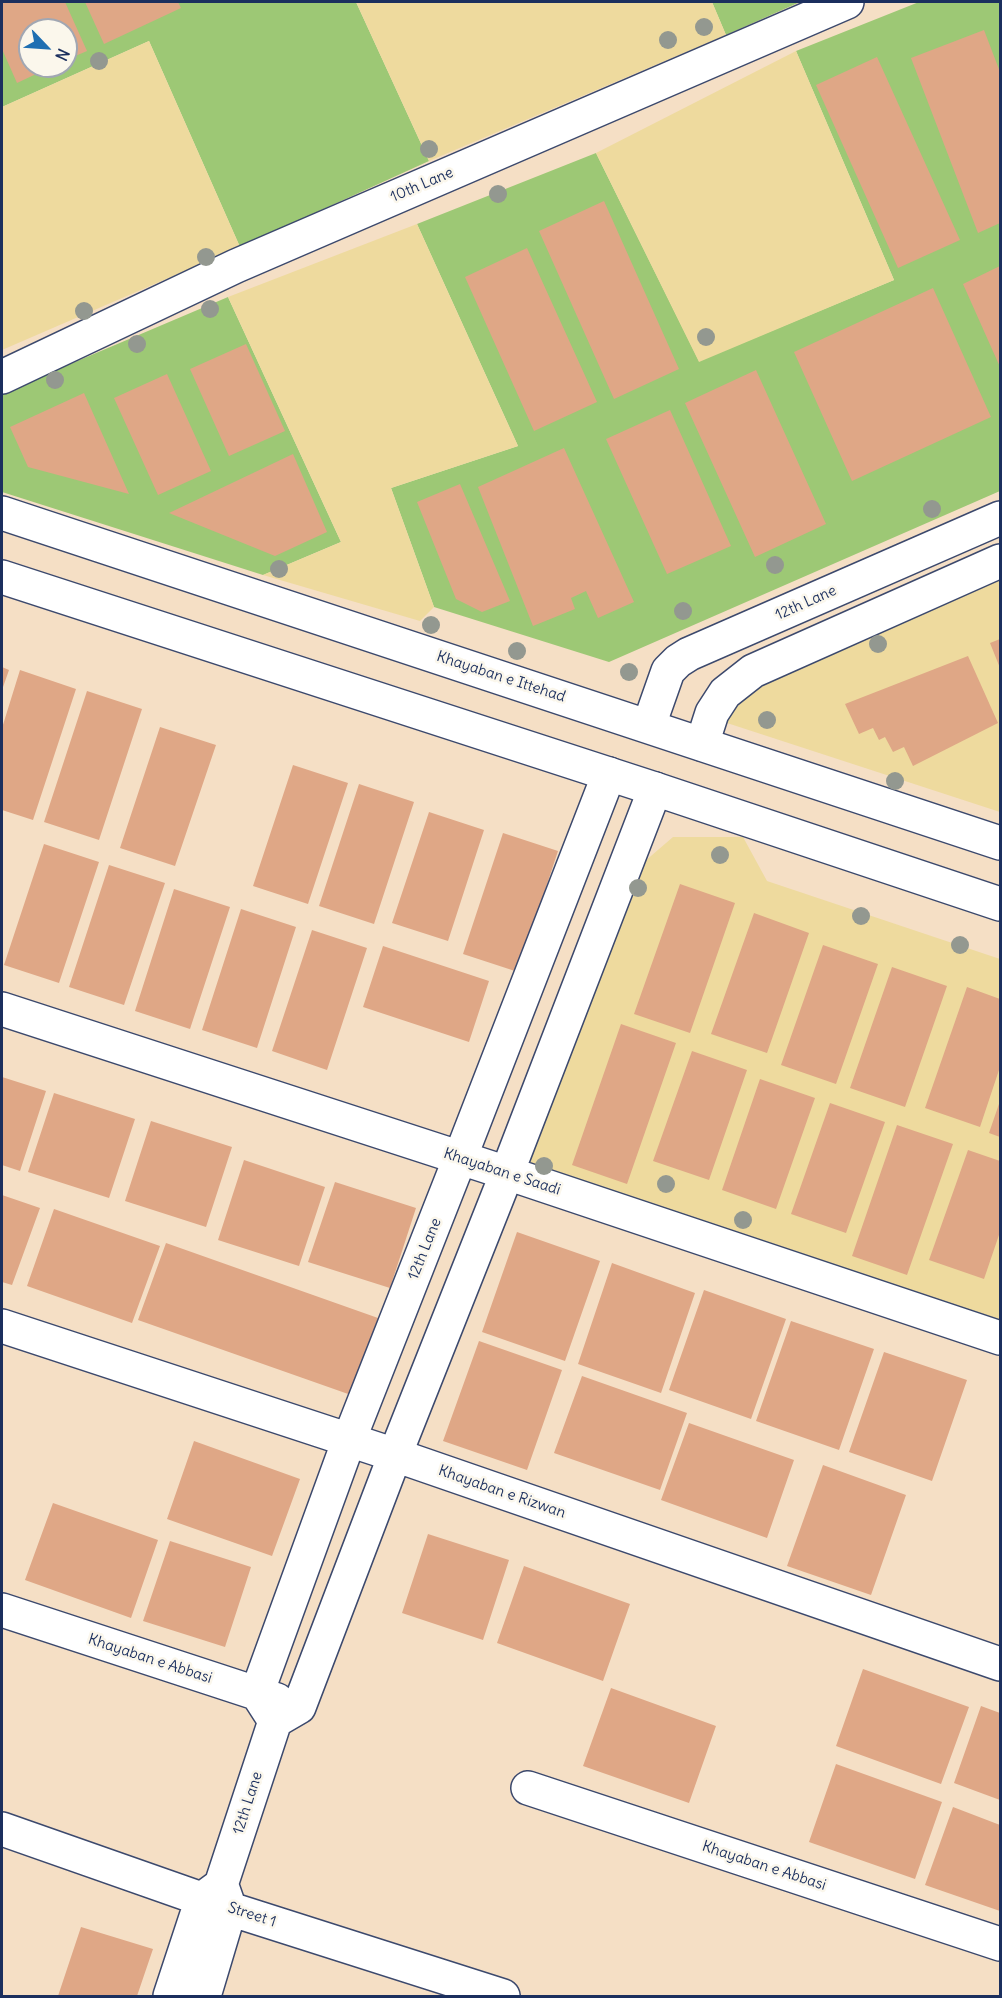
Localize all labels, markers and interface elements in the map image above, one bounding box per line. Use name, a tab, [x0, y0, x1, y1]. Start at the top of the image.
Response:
north arrow	[18, 18, 78, 78]
text: N	[51, 46, 74, 64]
street label: 10th Lane	[388, 164, 456, 206]
street label: 12th Lane	[773, 582, 839, 624]
street label: Khayaban e Ittehad	[434, 648, 568, 706]
street label: Khayaban e Saadi	[441, 1145, 563, 1199]
street label: 12th Lane	[405, 1216, 445, 1282]
street label: Khayaban e Rizwan	[436, 1462, 568, 1522]
street label: Khayaban e Abbasi	[86, 1630, 214, 1688]
street label: 12th Lane	[229, 1769, 267, 1837]
street label: Khayaban e Abbasi	[700, 1837, 828, 1895]
street label: Street 1	[226, 1899, 278, 1931]

